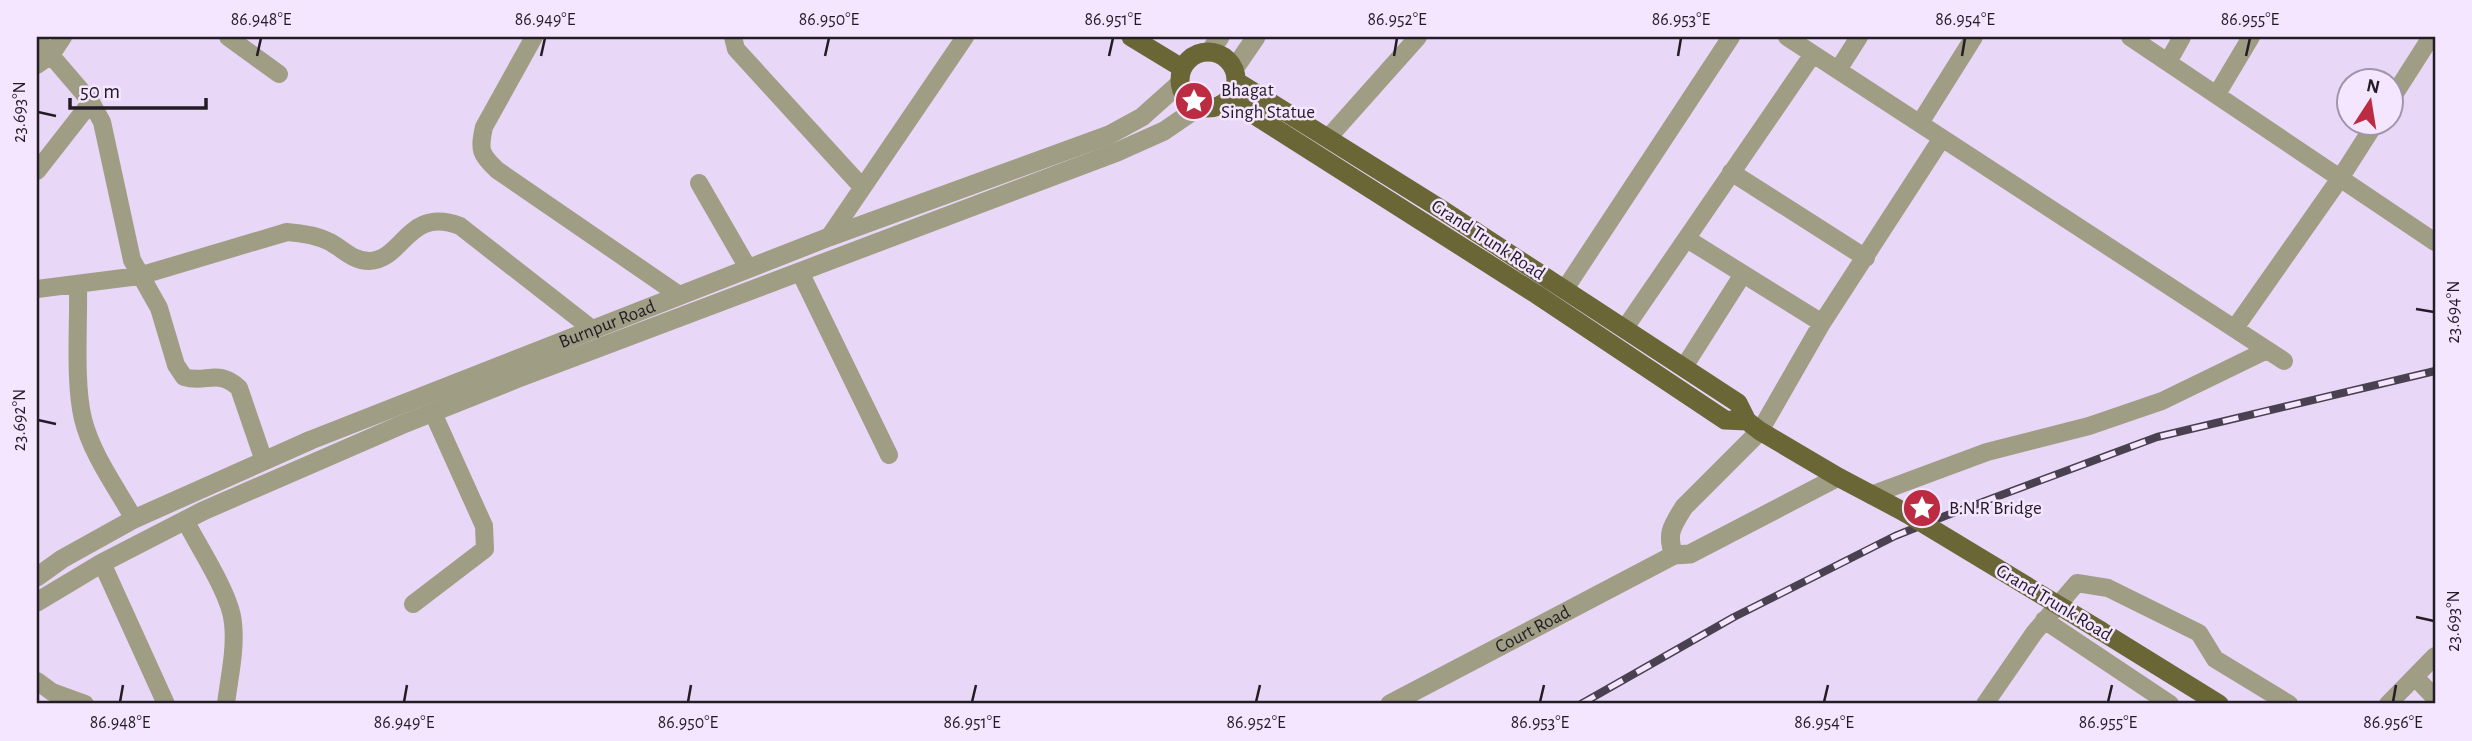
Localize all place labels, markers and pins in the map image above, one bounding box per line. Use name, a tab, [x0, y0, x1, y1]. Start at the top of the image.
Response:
place icon: Bhagat Singh Statue	[1173, 80, 1215, 122]
place label: Bhagat Singh Statue	[1221, 81, 1315, 122]
place icon: B.N.R Bridge	[1901, 487, 1943, 529]
place label: B.N.R Bridge	[1949, 499, 2042, 518]

